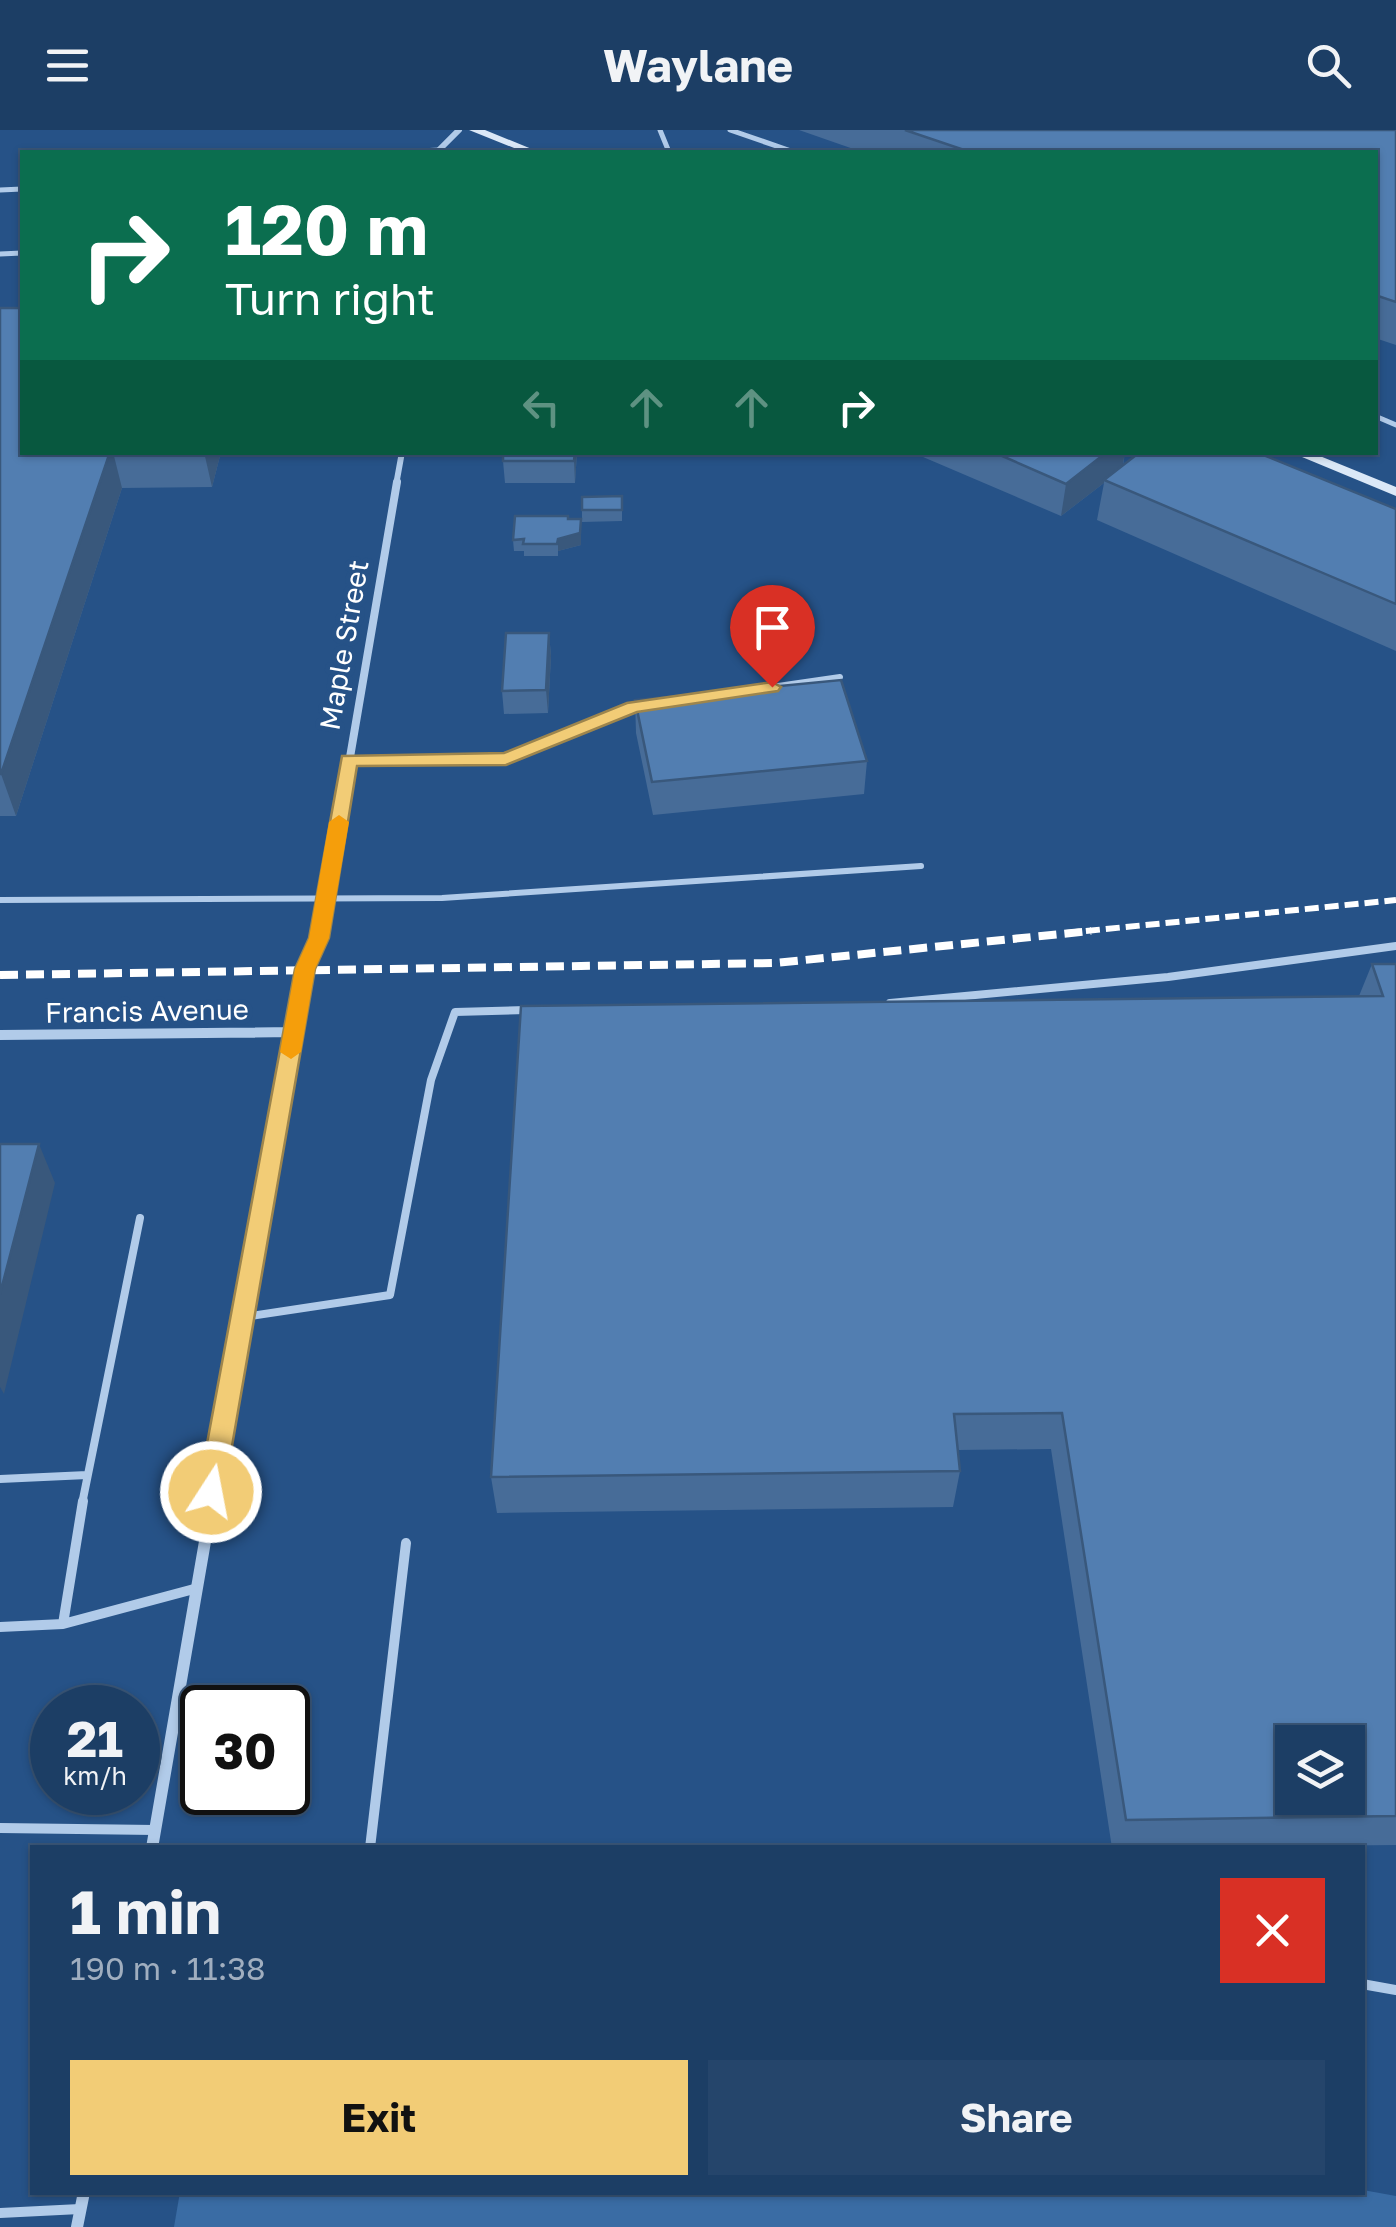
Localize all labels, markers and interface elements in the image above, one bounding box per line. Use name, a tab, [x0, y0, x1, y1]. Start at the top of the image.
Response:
icon: menu	[40, 38, 95, 93]
text: Waylane	[603, 38, 793, 92]
icon: search	[1301, 38, 1356, 93]
text: 120 m	[225, 186, 428, 270]
icon: right	[60, 190, 190, 320]
text: Turn right	[225, 271, 435, 325]
icon: left	[514, 380, 569, 435]
icon: ahead	[619, 380, 674, 435]
icon: ahead	[724, 380, 779, 435]
icon: right	[829, 380, 884, 435]
street label: Maple Street	[312, 557, 375, 732]
pin	[730, 585, 815, 688]
icon: arrive	[745, 600, 800, 655]
street label: Francis Avenue	[45, 992, 249, 1029]
position arrow	[159, 1440, 263, 1544]
speed limit sign: 30	[180, 1685, 310, 1815]
text: 21	[67, 1708, 123, 1768]
map controls	[1275, 1725, 1365, 1815]
button: layers	[1275, 1725, 1365, 1815]
text: km/h	[63, 1760, 127, 1791]
text: 1 min	[70, 1875, 221, 1947]
button: close	[1220, 1878, 1325, 1983]
text: 190 m · 11:38	[70, 1949, 266, 1987]
button: Exit	[70, 2060, 688, 2175]
button: Share	[708, 2060, 1325, 2175]

